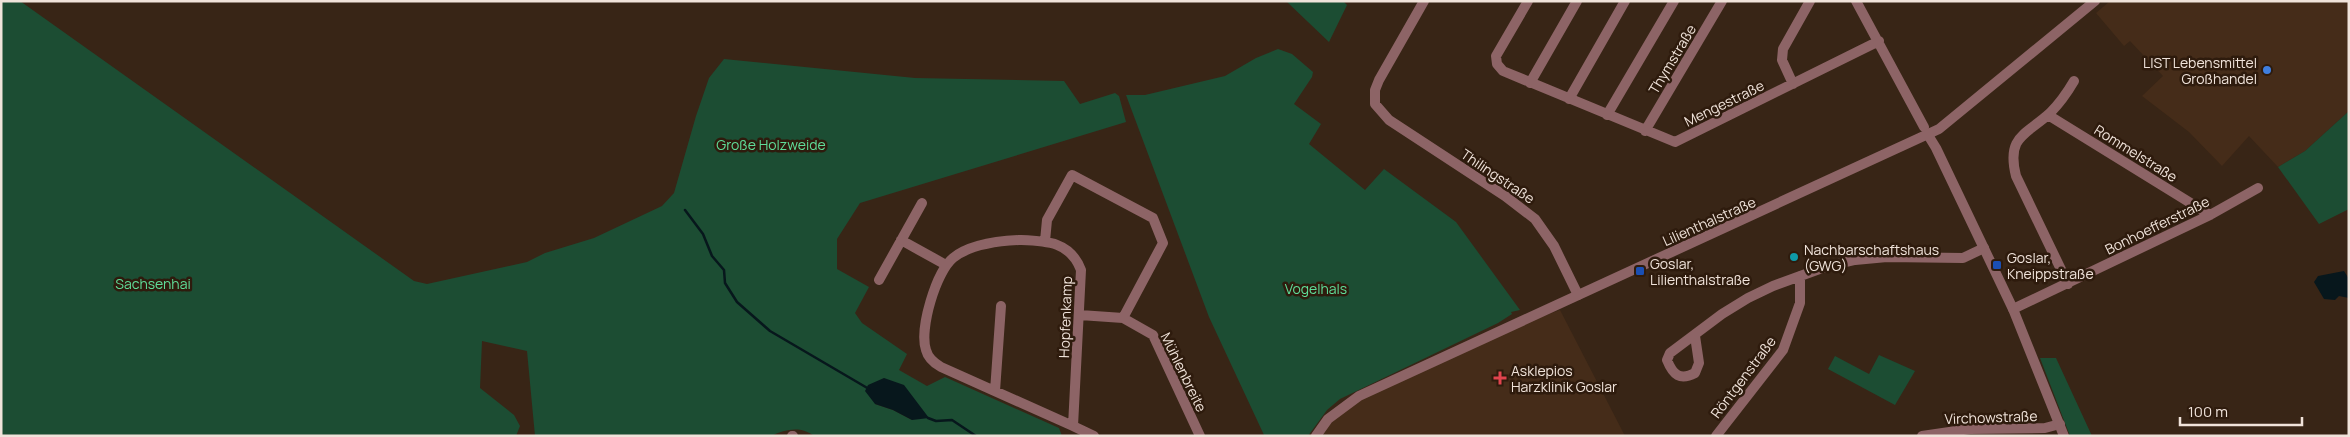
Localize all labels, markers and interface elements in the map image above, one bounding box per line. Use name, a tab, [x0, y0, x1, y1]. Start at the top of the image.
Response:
street label: Thymstraße	[1644, 21, 1700, 97]
place label: LIST Lebensmittel Großhandel	[2143, 53, 2257, 88]
marker: LIST Lebensmittel Großhandel	[2261, 64, 2273, 76]
street label: Mengestraße	[1681, 75, 1767, 131]
street label: Rommelstraße	[2091, 120, 2181, 186]
park label: Große Holzweide	[716, 135, 826, 154]
street label: Thilingstraße	[1457, 144, 1539, 208]
street label: Bonhoefferstraße	[2102, 191, 2212, 259]
street label: Lilienthalstraße	[1659, 192, 1759, 250]
place label: Nachbarschaftshaus (GWG)	[1804, 240, 1939, 275]
place label: Goslar, Kneippstraße	[2007, 248, 2094, 283]
marker: Nachbarschaftshaus (GWG)	[1788, 251, 1800, 263]
place label: Goslar, Lilienthalstraße	[1650, 254, 1750, 289]
marker: Goslar, Kneippstraße	[1991, 259, 2003, 271]
marker: Goslar, Lilienthalstraße	[1634, 265, 1646, 277]
park label: Sachsenhai	[115, 274, 191, 293]
street label: Hopfenkamp	[1054, 276, 1076, 358]
park label: Vogelhals	[1285, 279, 1347, 298]
street label: Mühlenbreite	[1157, 329, 1211, 415]
street label: Röntgenstraße	[1706, 332, 1780, 422]
place label: Asklepios Harzklinik Goslar	[1511, 361, 1617, 396]
marker: Asklepios Harzklinik Goslar	[1493, 371, 1507, 385]
scale bar	[2180, 394, 2302, 426]
text: 100 m	[2188, 401, 2228, 422]
street label: Virchowstraße	[1944, 406, 2038, 428]

